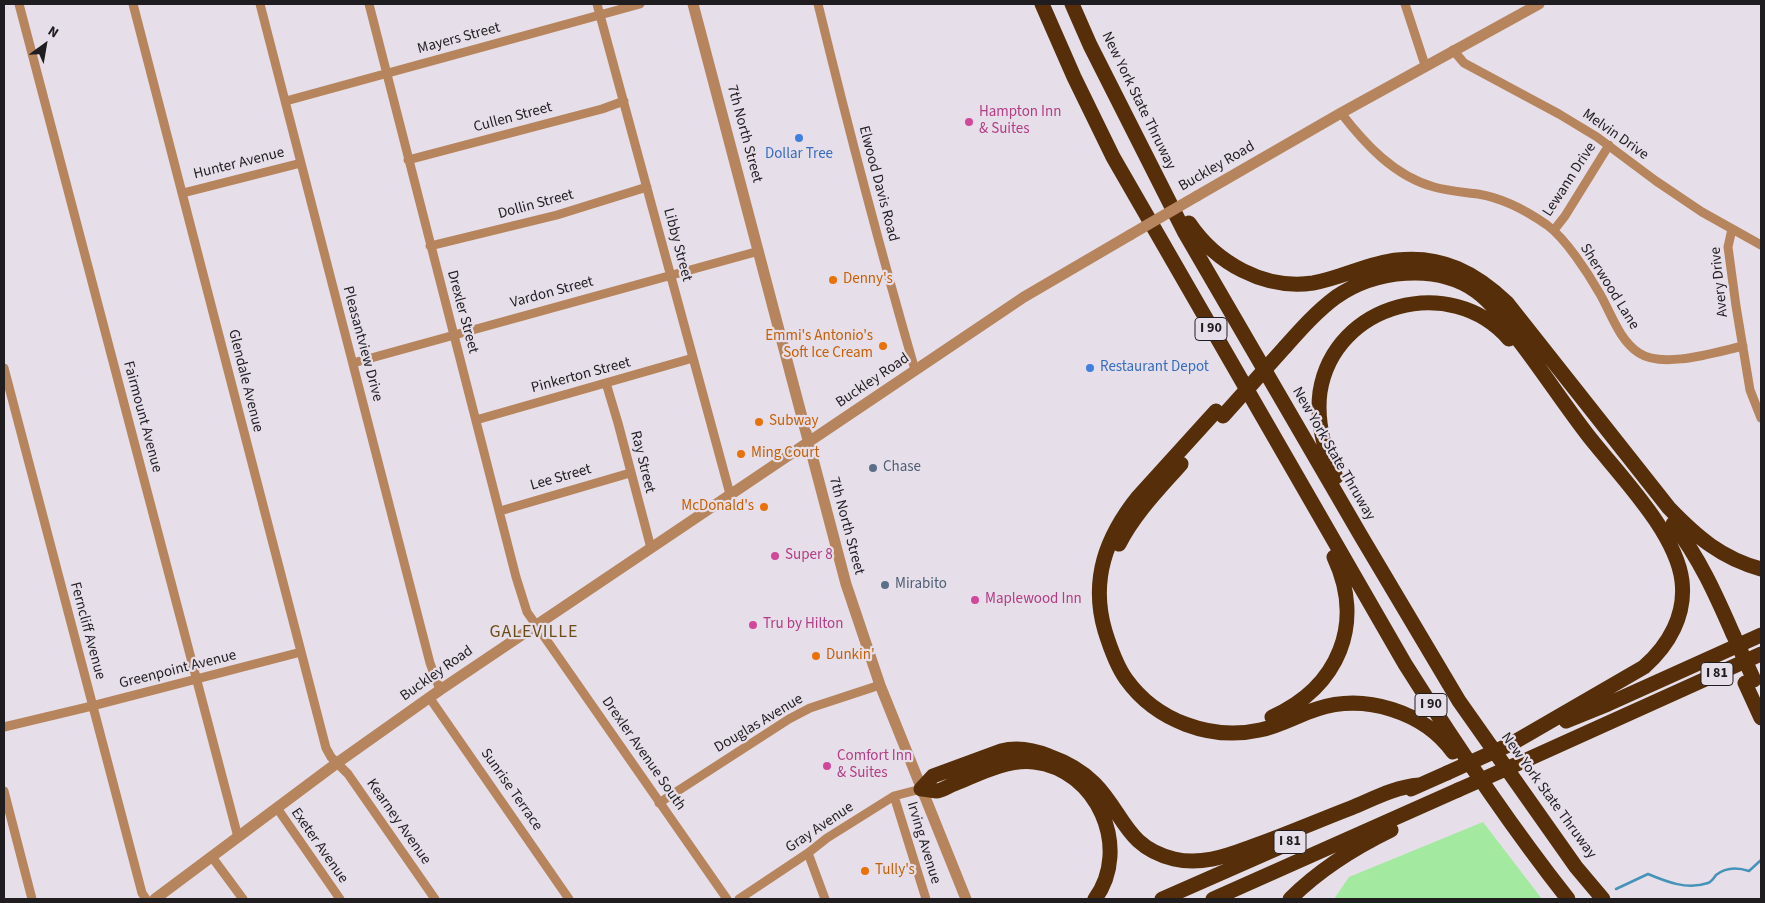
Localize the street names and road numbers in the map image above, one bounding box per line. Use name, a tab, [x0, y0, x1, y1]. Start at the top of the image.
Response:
street label: Mayers Street	[416, 19, 502, 59]
street label: New York State Thruway	[1097, 29, 1179, 173]
street label: 7th North Street	[722, 83, 766, 185]
street label: Cullen Street	[472, 99, 554, 137]
street label: Melvin Drive	[1578, 106, 1652, 164]
street label: Elwood Davis Road	[854, 124, 902, 244]
street label: Buckley Road	[1176, 138, 1258, 196]
street label: Lewann Drive	[1539, 140, 1601, 220]
street label: Hunter Avenue	[192, 144, 286, 184]
street label: Dollin Street	[496, 186, 576, 224]
street label: Libby Street	[659, 206, 695, 284]
street label: Sherwood Lane	[1575, 241, 1643, 333]
street label: Avery Drive	[1707, 246, 1733, 318]
street label: Drexler Street	[442, 268, 482, 356]
street label: Vardon Street	[509, 273, 595, 313]
street label: Pleasantview Drive	[338, 284, 386, 404]
road number: I 90	[1195, 318, 1227, 340]
street label: Glendale Avenue	[224, 328, 266, 434]
street label: Buckley Road	[833, 350, 913, 412]
street label: Pinkerton Street	[529, 354, 633, 398]
street label: Fairmount Avenue	[118, 359, 166, 475]
street label: New York State Thruway	[1287, 384, 1379, 524]
street label: Ray Street	[626, 429, 658, 495]
street label: Lee Street	[528, 461, 594, 495]
street label: 7th North Street	[824, 475, 868, 577]
street label: Ferncliff Avenue	[65, 580, 109, 682]
street label: Buckley Road	[397, 642, 477, 706]
street label: Greenpoint Avenue	[118, 647, 238, 693]
road number: I 81	[1701, 662, 1733, 686]
street label: Douglas Avenue	[712, 691, 806, 757]
street label: Drexler Avenue South	[597, 694, 689, 814]
road number: I 90	[1415, 694, 1447, 716]
street label: New York State Thruway	[1496, 730, 1600, 862]
street label: Sunrise Terrace	[476, 745, 546, 835]
street label: Kearney Avenue	[362, 776, 434, 868]
street label: Gray Avenue	[783, 799, 857, 857]
street label: Irving Avenue	[902, 800, 944, 886]
street label: Exeter Avenue	[286, 805, 352, 887]
road number: I 81	[1274, 830, 1306, 854]

